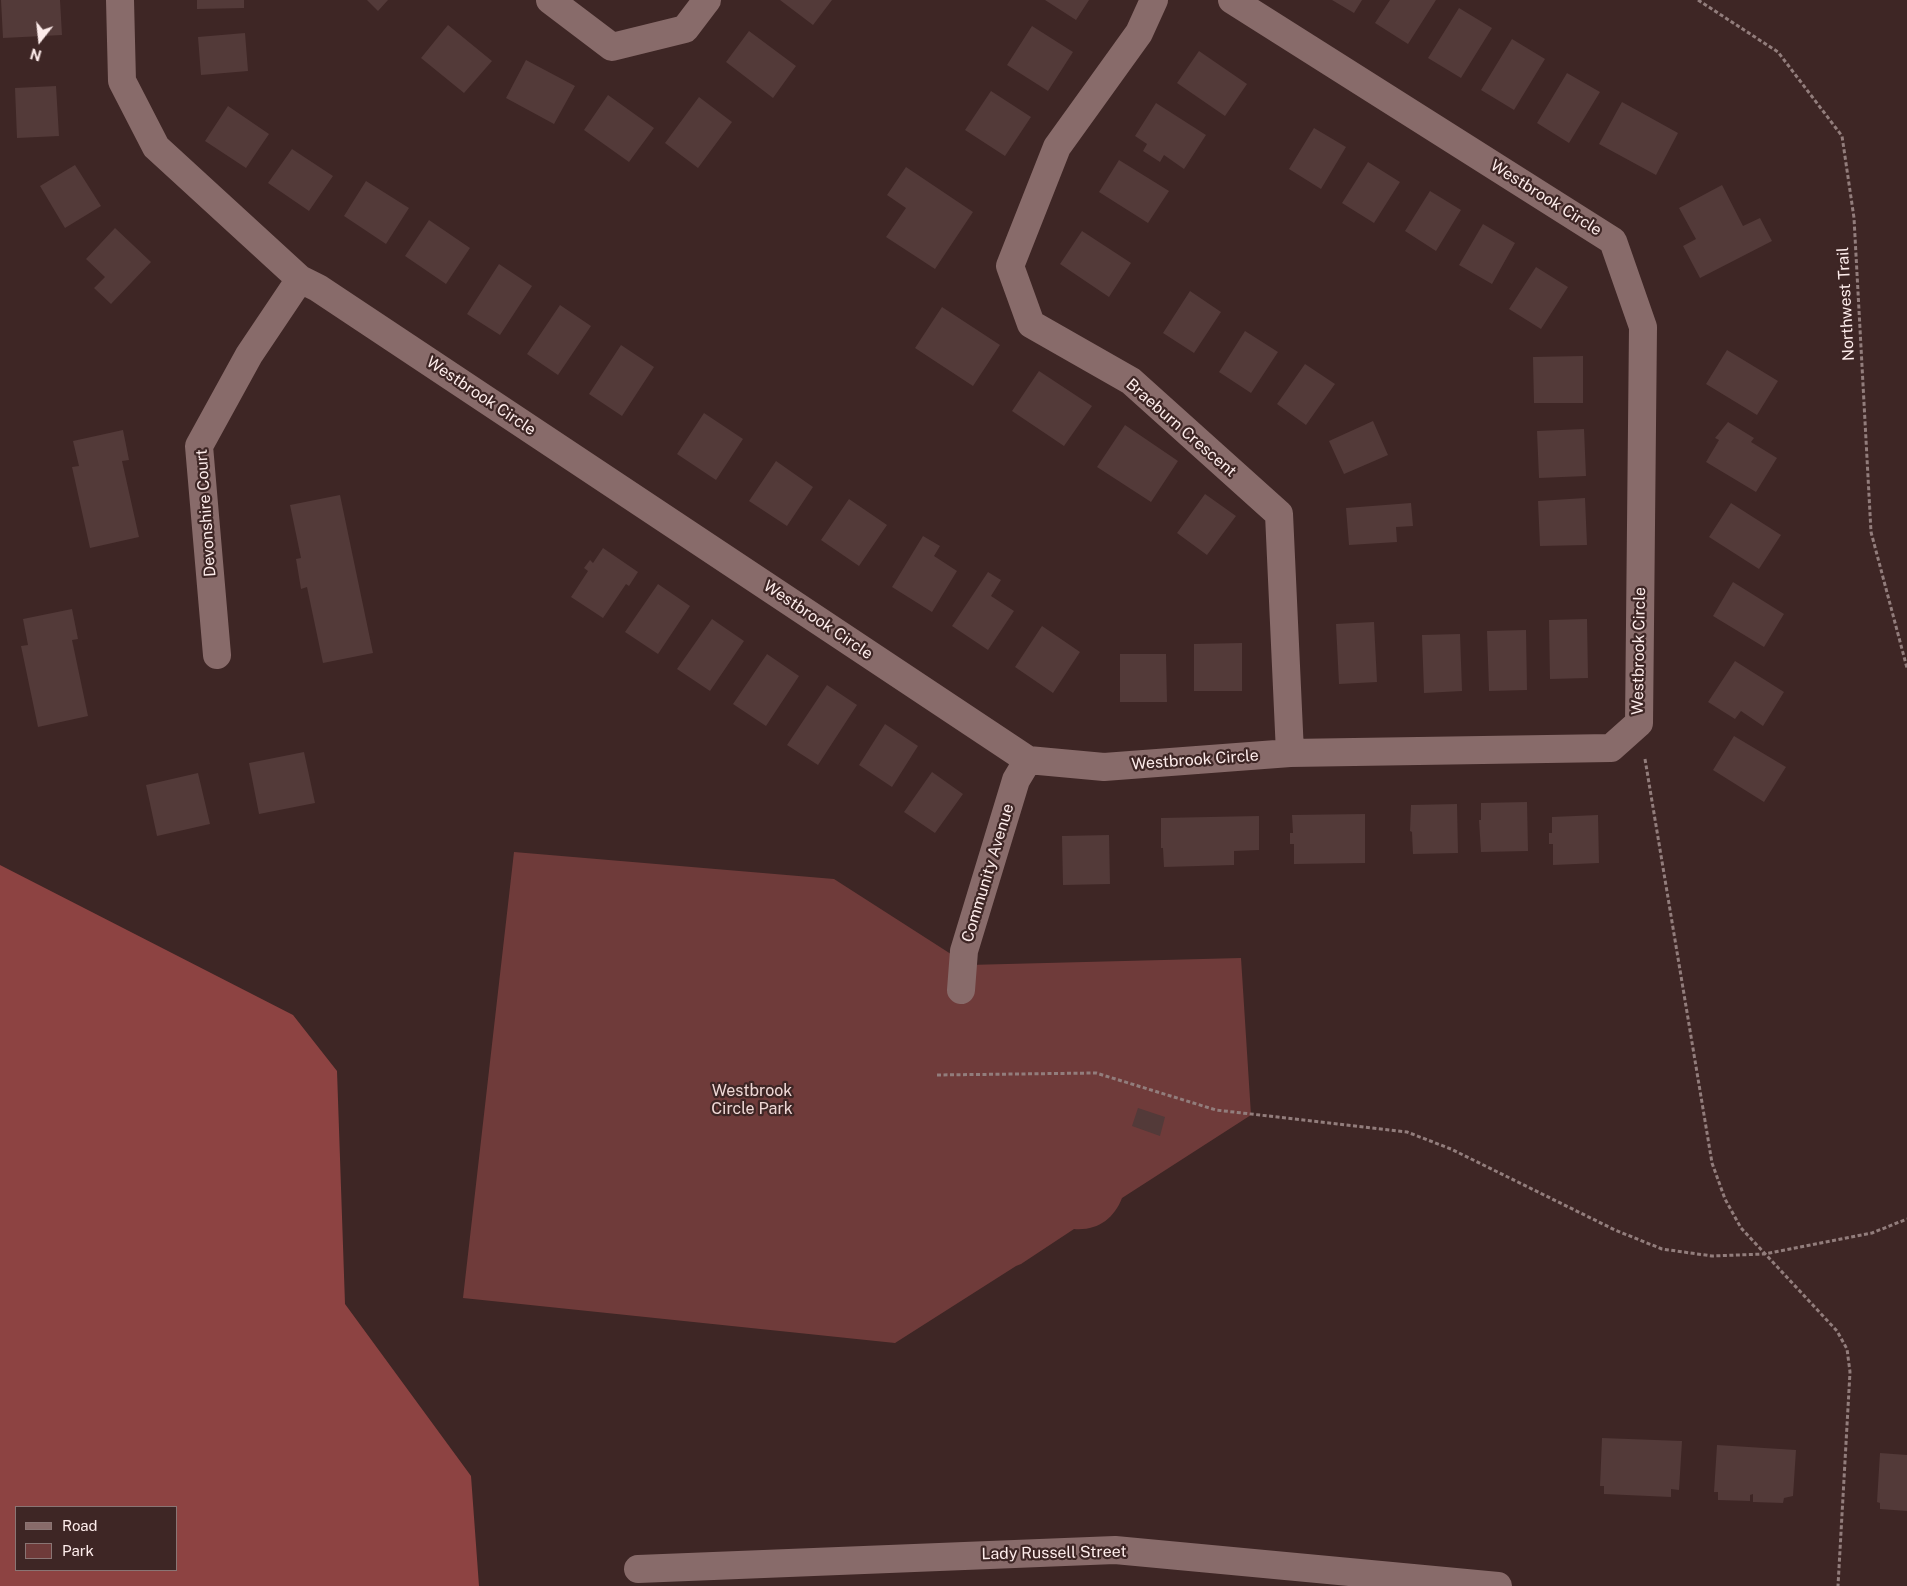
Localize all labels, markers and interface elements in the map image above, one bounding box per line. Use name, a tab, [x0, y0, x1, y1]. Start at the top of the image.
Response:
north arrow	[15, 15, 65, 65]
text: N	[28, 45, 43, 64]
street label: Westbrook Circle	[1487, 156, 1605, 240]
street label: Northwest Trail	[1833, 246, 1859, 362]
street label: Westbrook Circle	[423, 352, 539, 440]
street label: Braeburn Crescent	[1122, 375, 1240, 481]
street label: Devonshire Court	[192, 448, 220, 578]
street label: Westbrook Circle	[760, 576, 876, 664]
street label: Westbrook Circle	[1628, 587, 1650, 715]
street label: Westbrook Circle	[1131, 746, 1259, 774]
street label: Community Avenue	[958, 801, 1018, 945]
park label: Westbrook Circle Park	[711, 1081, 793, 1119]
legend	[15, 1506, 178, 1571]
text: Road	[62, 1517, 98, 1534]
text: Park	[62, 1542, 94, 1559]
street label: Lady Russell Street	[981, 1542, 1127, 1564]

